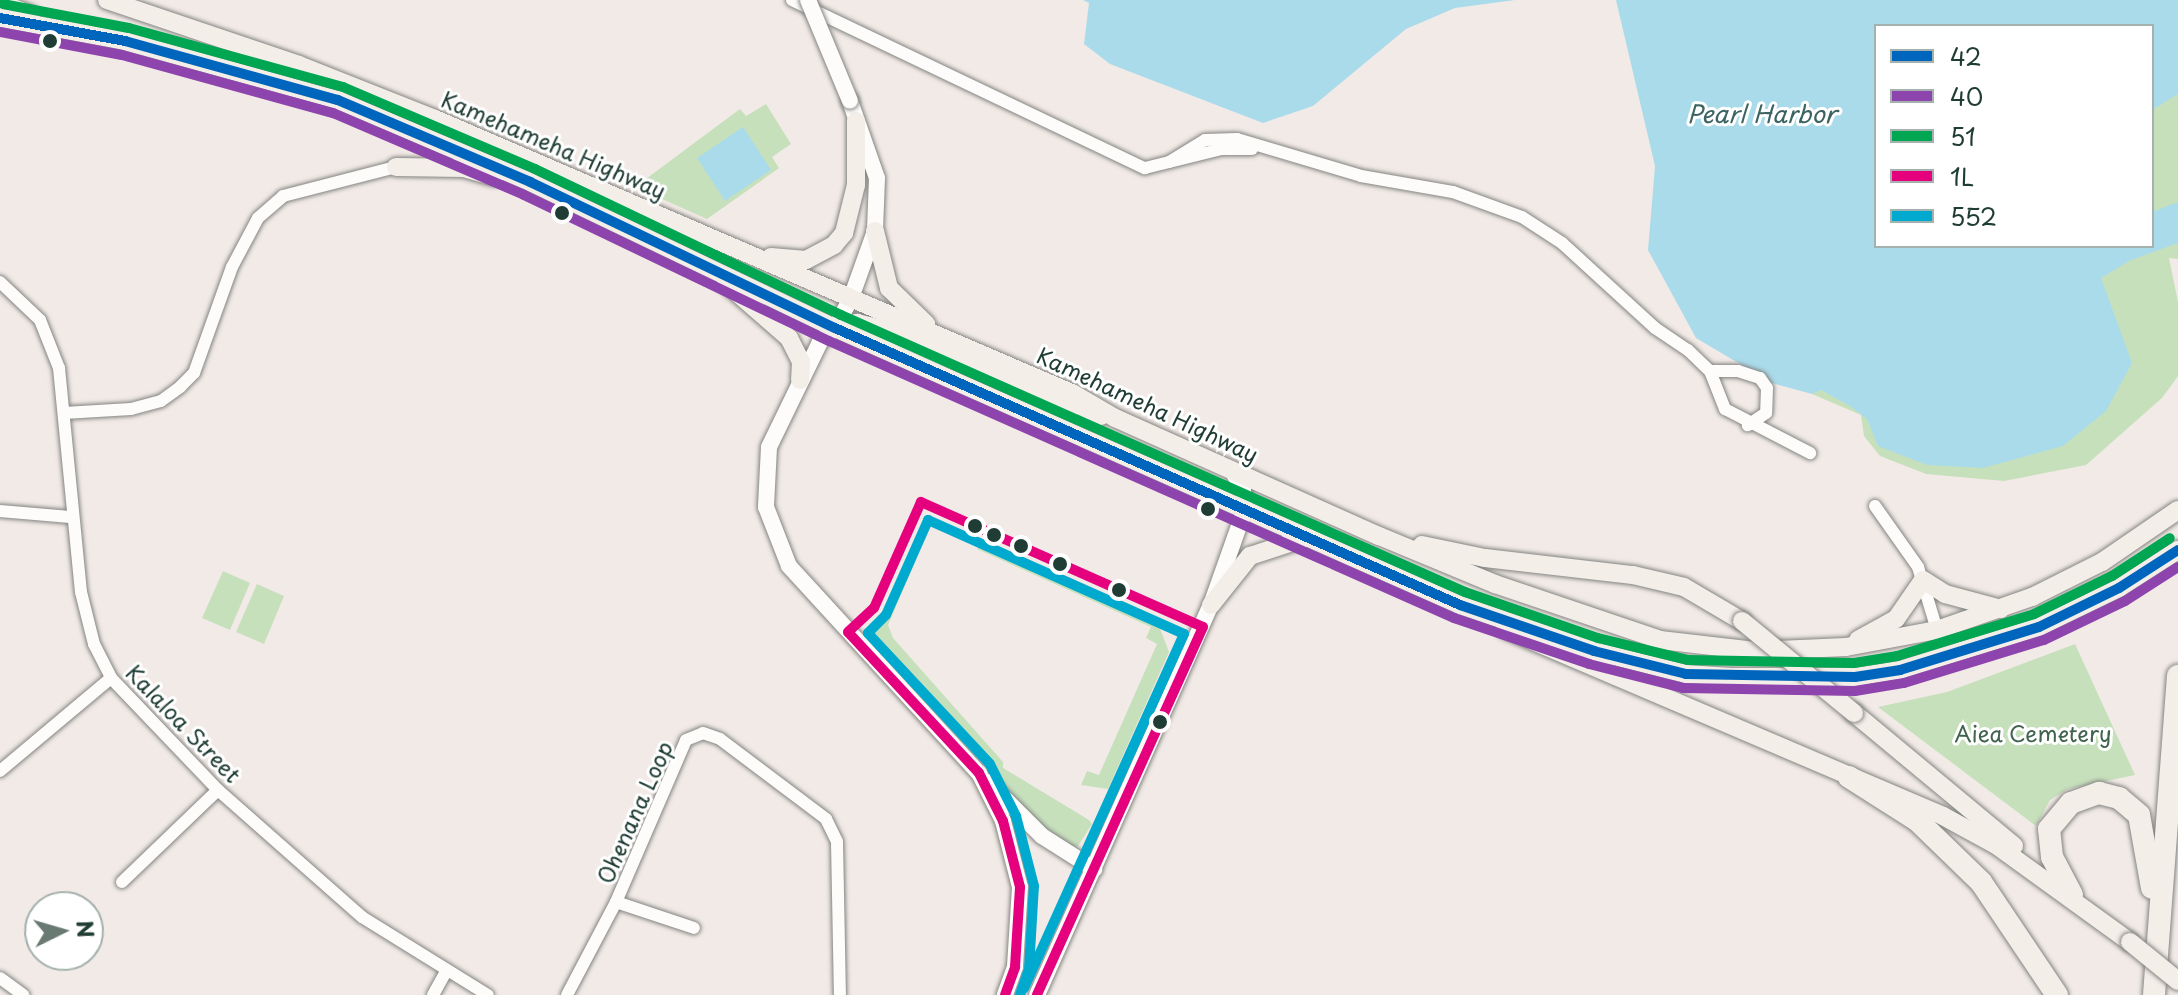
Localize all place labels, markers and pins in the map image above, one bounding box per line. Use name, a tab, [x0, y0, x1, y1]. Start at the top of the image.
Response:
unlabelled marker	[42, 33, 58, 49]
unlabelled marker	[554, 205, 570, 221]
unlabelled marker	[1200, 501, 1216, 517]
unlabelled marker	[967, 518, 983, 534]
unlabelled marker	[986, 527, 1002, 543]
unlabelled marker	[1013, 538, 1029, 554]
unlabelled marker	[1052, 556, 1068, 572]
unlabelled marker	[1111, 582, 1127, 598]
unlabelled marker	[1152, 714, 1168, 730]

